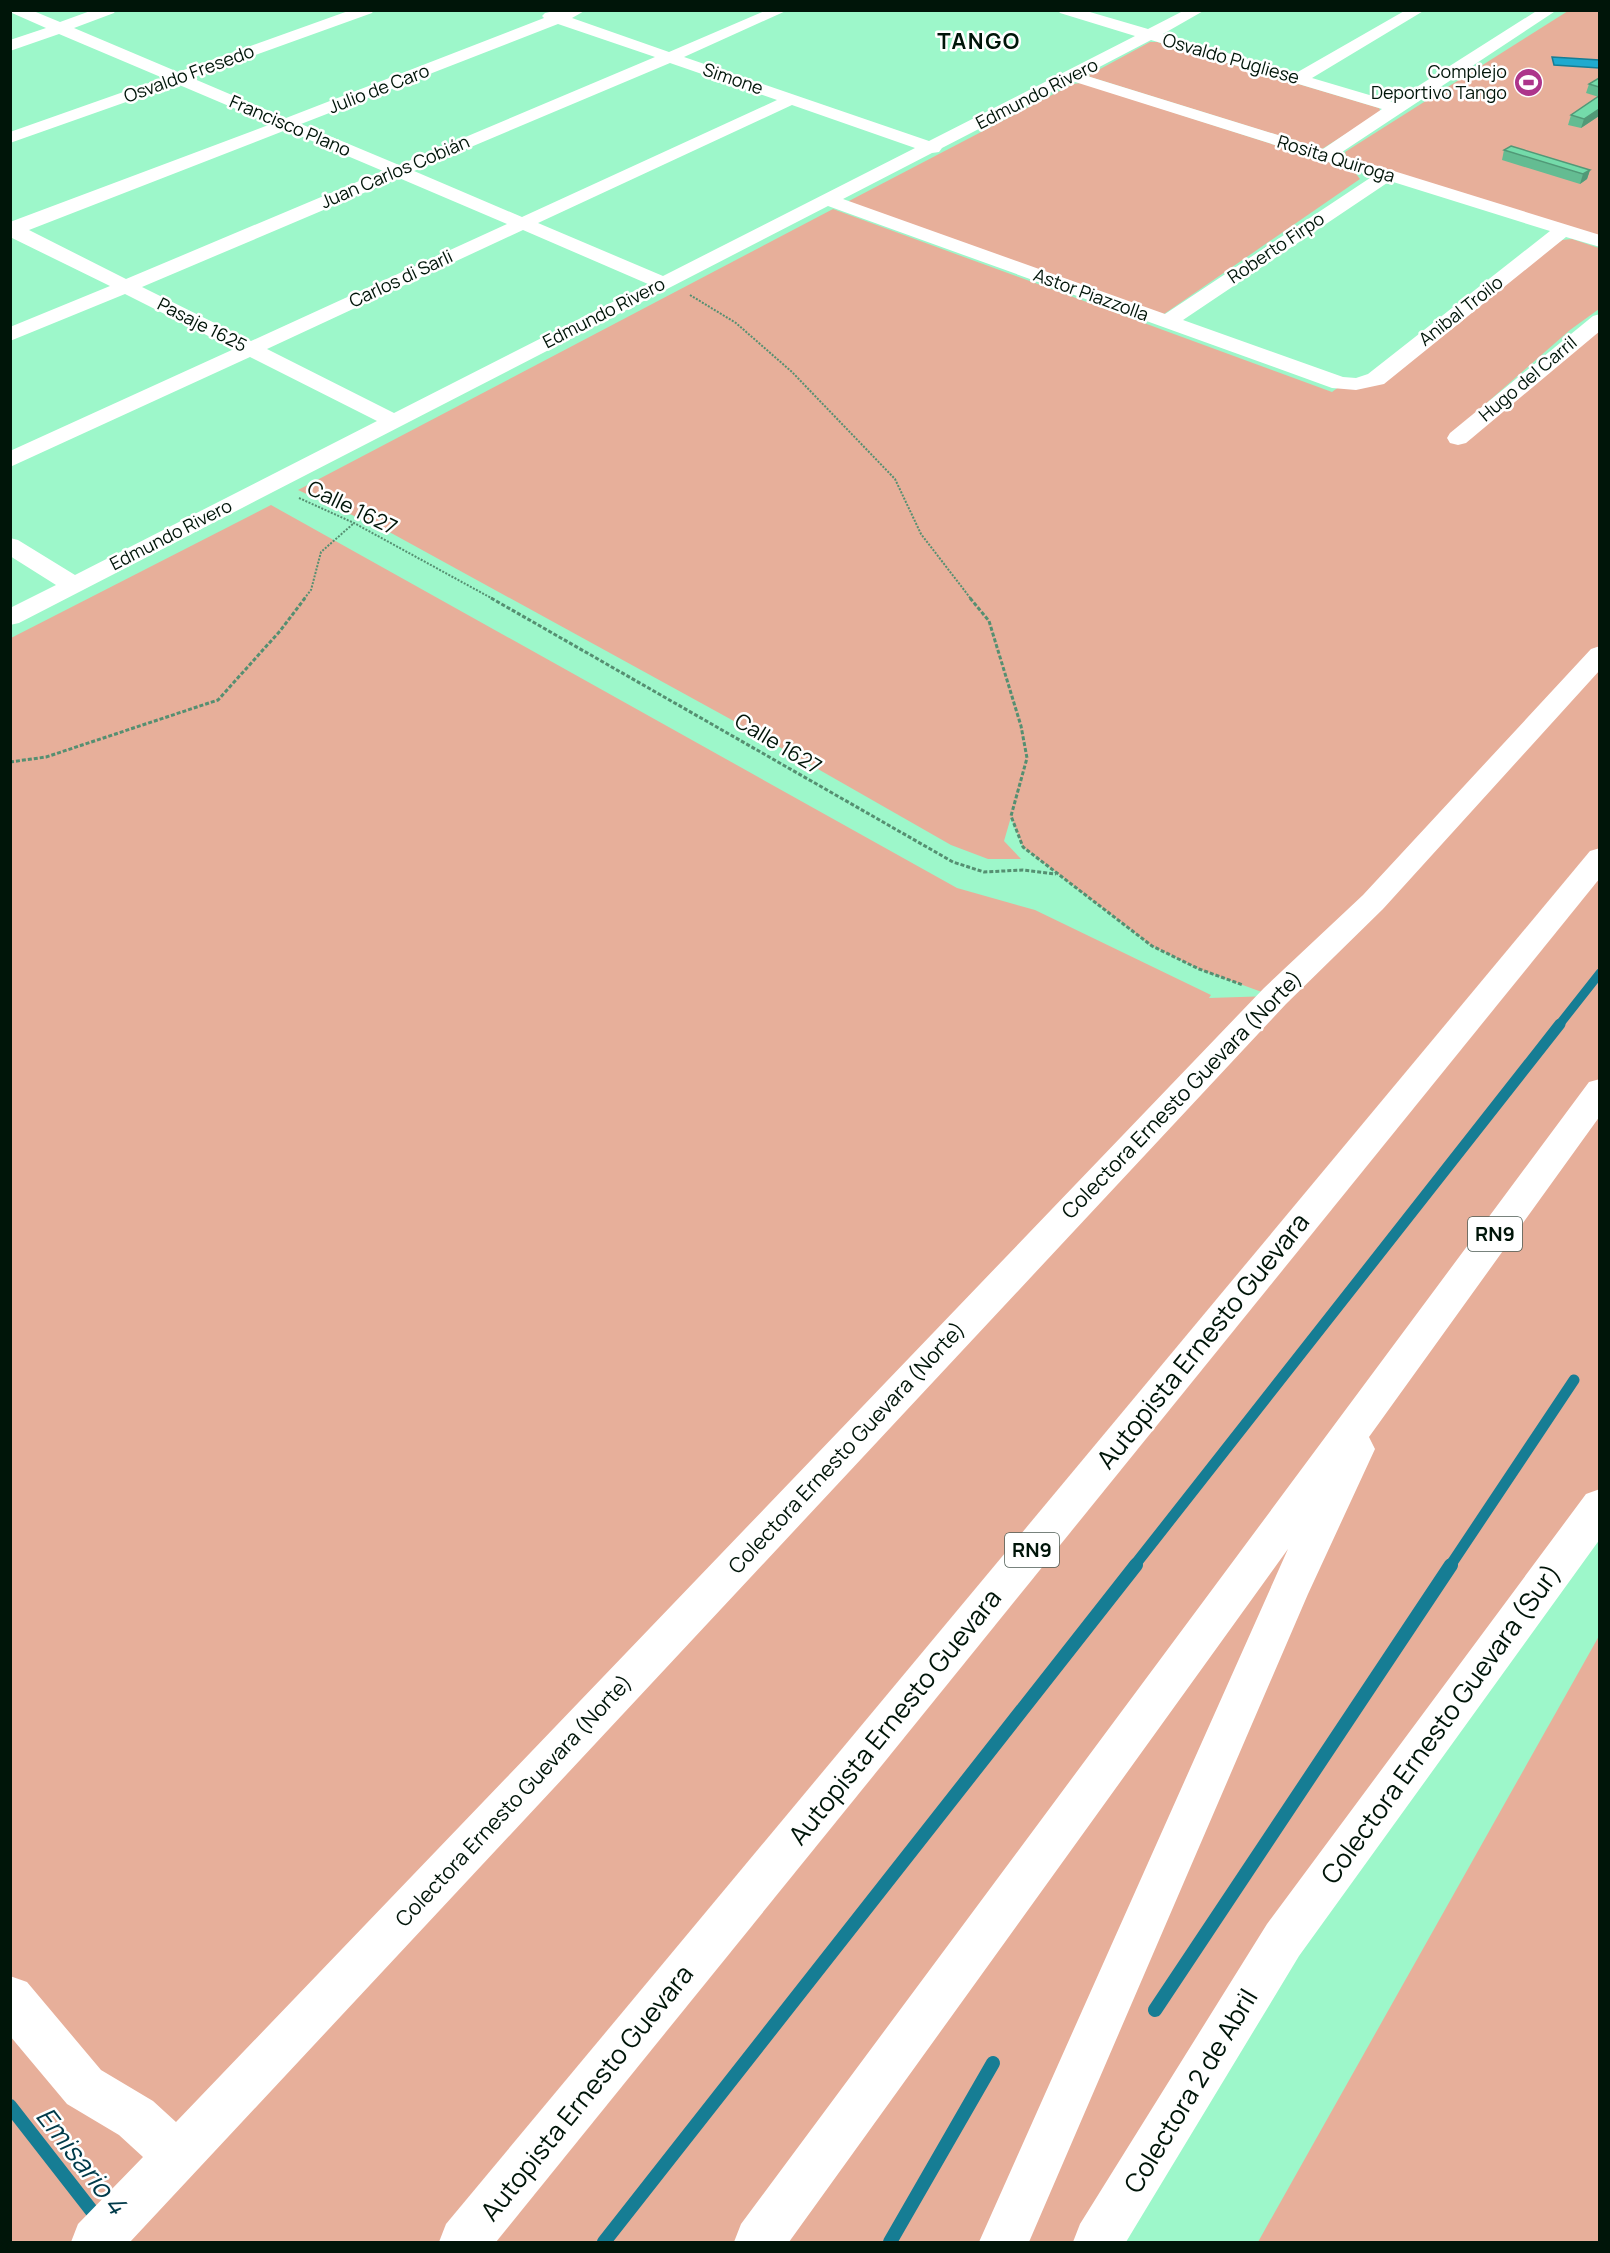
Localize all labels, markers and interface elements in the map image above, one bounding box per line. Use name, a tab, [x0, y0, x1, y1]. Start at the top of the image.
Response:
district label: TANGO	[937, 26, 1021, 56]
street label: Osvaldo Pugliese	[1160, 27, 1302, 89]
street label: Osvaldo Fresedo	[120, 38, 257, 108]
street label: Edmundo Rivero	[971, 52, 1102, 134]
street label: Simone	[700, 57, 767, 100]
street label: Julio de Caro	[325, 58, 433, 118]
place label: Complejo Deportivo Tango	[1371, 59, 1507, 104]
sports icon: Complejo Deportivo Tango	[1512, 66, 1544, 98]
street label: Francisco Plano	[226, 89, 355, 161]
street label: Juan Carlos Cobián	[316, 129, 473, 213]
street label: Rosita Quiroga	[1274, 129, 1398, 187]
street label: Roberto Firpo	[1222, 206, 1329, 288]
street label: Carlos di Sarli	[345, 244, 456, 313]
street label: Astor Piazzolla	[1030, 262, 1152, 326]
street label: Anibal Troilo	[1413, 270, 1507, 351]
street label: Edmundo Rivero	[538, 271, 669, 353]
street label: Pasaje 1625	[154, 291, 251, 357]
street label: Hugo del Carril	[1473, 330, 1581, 426]
street label: Calle 1627	[303, 473, 402, 541]
street label: Edmundo Rivero	[105, 493, 236, 575]
street label: Calle 1627	[730, 706, 827, 780]
street label: Colectora Ernesto Guevara (Norte)	[1055, 964, 1308, 1225]
street label: Autopista Ernesto Guevara	[1088, 1205, 1317, 1476]
road number: RN9	[1468, 1217, 1522, 1251]
street label: Colectora Ernesto Guevara (Norte)	[722, 1315, 971, 1579]
road number: RN9	[1005, 1533, 1059, 1567]
street label: Colectora Ernesto Guevara (Sur)	[1312, 1556, 1569, 1891]
street label: Autopista Ernesto Guevara	[780, 1581, 1009, 1852]
street label: Colectora Ernesto Guevara (Norte)	[389, 1668, 638, 1932]
street label: Autopista Ernesto Guevara	[472, 1957, 701, 2228]
street label: Colectora 2 de Abril	[1115, 1982, 1265, 2199]
water label: Emisario 4	[28, 2099, 136, 2222]

